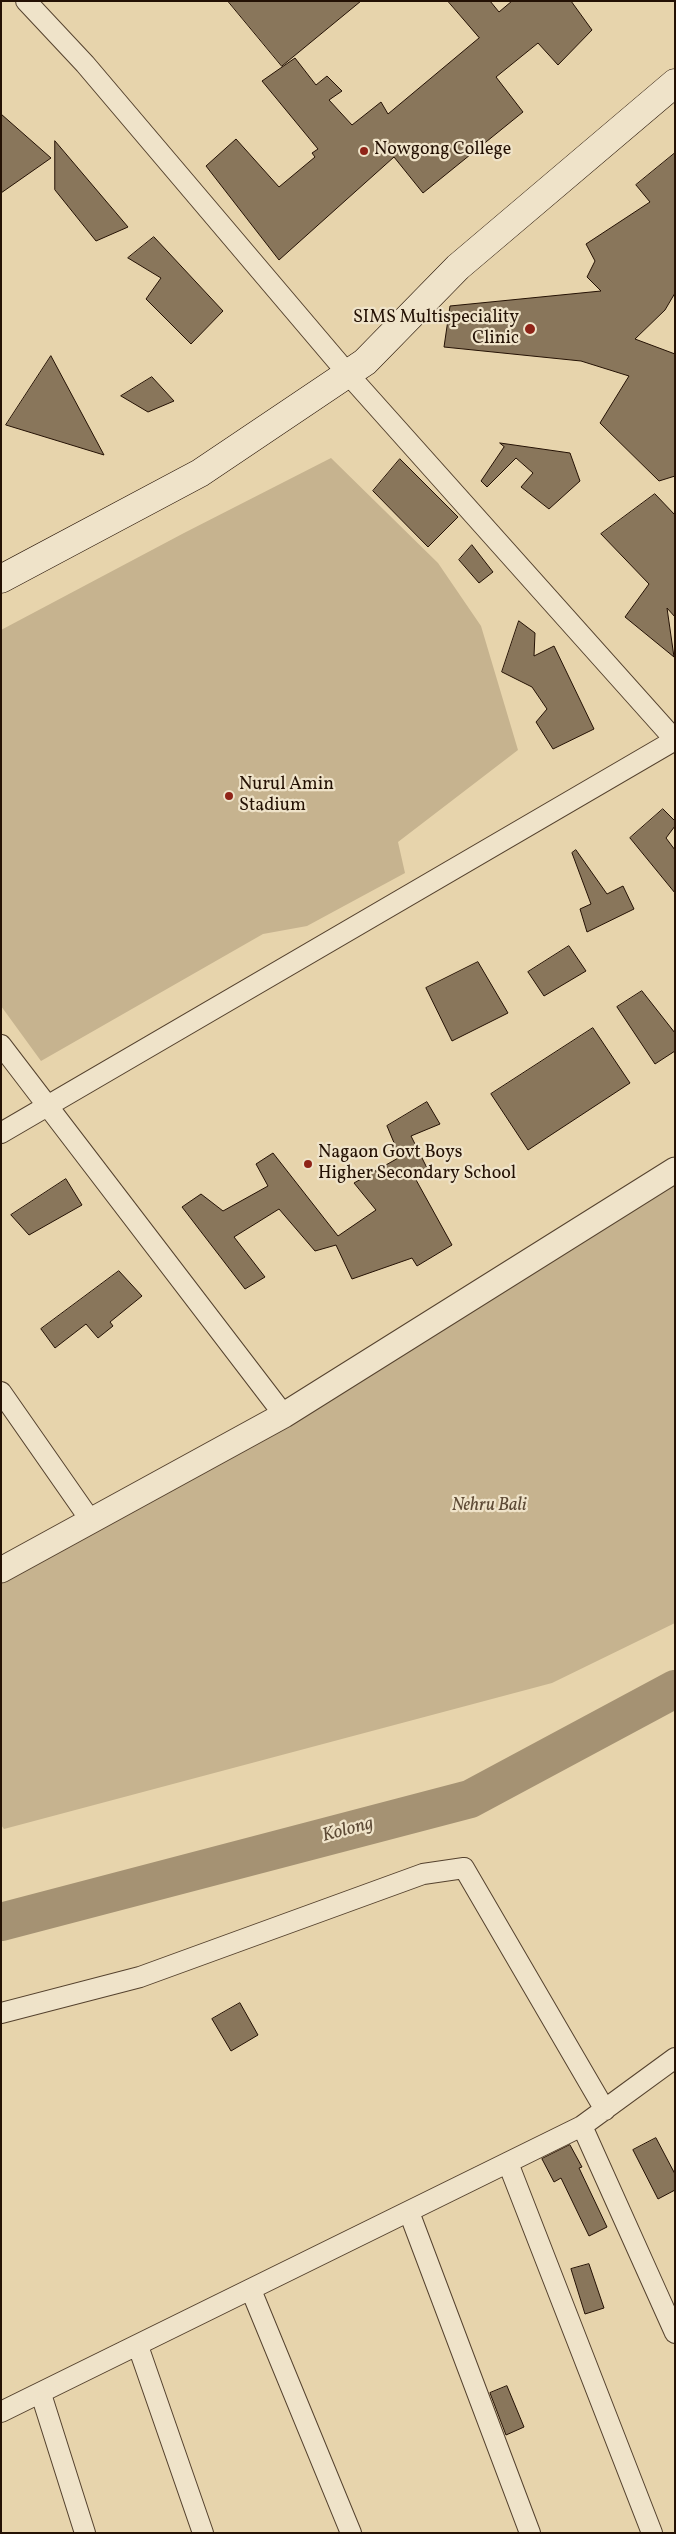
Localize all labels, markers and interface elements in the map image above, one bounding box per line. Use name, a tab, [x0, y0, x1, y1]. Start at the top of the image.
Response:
place label: Nowgong College	[374, 140, 511, 162]
marker: Nowgong College	[358, 145, 370, 157]
place label: SIMS Multispeciality Clinic	[353, 308, 519, 350]
marker: SIMS Multispeciality Clinic	[523, 322, 537, 336]
place label: Nurul Amin Stadium	[239, 775, 334, 818]
marker: Nurul Amin Stadium	[223, 790, 235, 802]
place label: Nagaon Govt Boys Higher Secondary School	[318, 1143, 516, 1186]
marker: Nagaon Govt Boys Higher Secondary School	[302, 1158, 314, 1170]
park label: Nehru Bali	[452, 1496, 526, 1518]
water label: Kolong	[320, 1813, 376, 1849]

